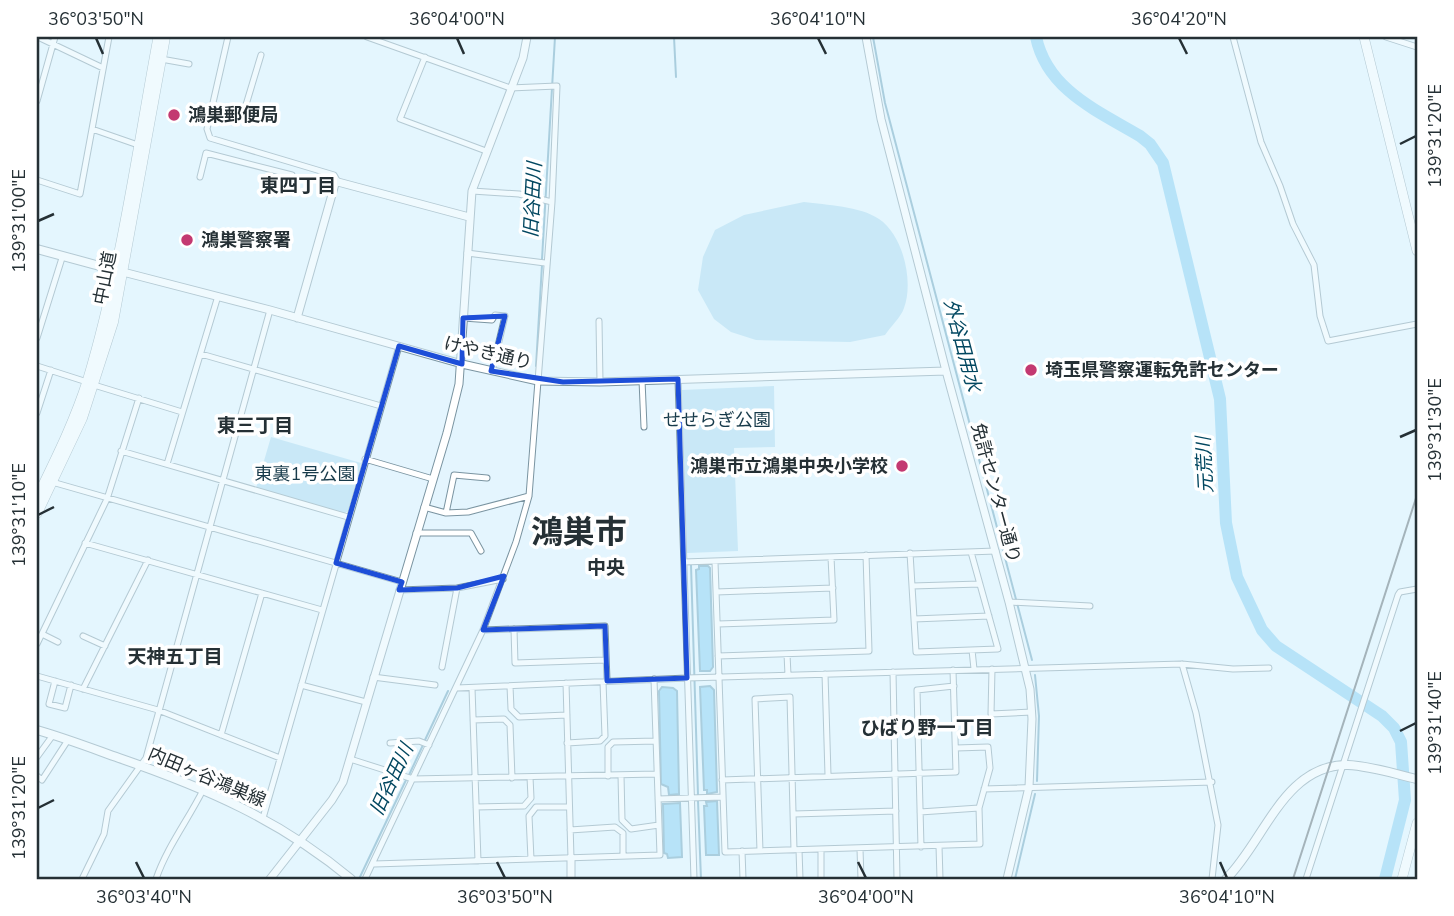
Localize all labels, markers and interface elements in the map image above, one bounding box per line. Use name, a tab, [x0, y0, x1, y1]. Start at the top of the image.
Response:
text: 36°03'50"N	[48, 7, 144, 31]
text: 36°04'00"N	[409, 7, 505, 31]
text: 36°04'10"N	[770, 7, 866, 31]
text: 36°04'20"N	[1131, 7, 1227, 31]
text: 139°31'20"E	[1423, 84, 1447, 188]
place label: 鴻巣郵便局	[188, 103, 278, 127]
marker: 鴻巣郵便局	[166, 107, 182, 123]
water label: 旧谷田川	[518, 159, 548, 239]
text: 139°31'00"E	[7, 169, 31, 273]
district label: 東四丁目	[260, 173, 336, 199]
place label: 鴻巣警察署	[201, 228, 291, 252]
marker: 鴻巣警察署	[179, 232, 195, 248]
street label: 中山道	[88, 249, 122, 307]
water label: 外谷田用水	[937, 296, 987, 396]
street label: けやき通り	[441, 331, 535, 375]
place label: 埼玉県警察運転免許センター	[1045, 358, 1279, 382]
marker: 埼玉県警察運転免許センター	[1023, 362, 1039, 378]
text: 139°31'30"E	[1423, 378, 1447, 482]
park label: せせらぎ公園	[663, 408, 771, 432]
district label: 東三丁目	[217, 413, 293, 439]
street label: 免許センター通り	[966, 420, 1026, 566]
water label: 元荒川	[1190, 434, 1219, 494]
place label: 鴻巣市立鴻巣中央小学校	[690, 454, 888, 478]
marker: 鴻巣市立鴻巣中央小学校	[894, 458, 910, 474]
park label: 東裏1号公園	[255, 462, 355, 486]
text: 139°31'10"E	[7, 463, 31, 567]
district label: 鴻巣市	[531, 511, 627, 554]
district label: 中央	[587, 555, 625, 581]
district label: 天神五丁目	[127, 644, 223, 670]
text: 139°31'40"E	[1423, 671, 1447, 775]
district label: ひばり野一丁目	[860, 715, 994, 741]
water label: 旧谷田川	[364, 738, 421, 819]
street label: 内田ヶ谷鴻巣線	[144, 741, 270, 813]
text: 139°31'20"E	[7, 756, 31, 860]
text: 36°03'40"N	[96, 885, 192, 909]
text: 36°03'50"N	[457, 885, 553, 909]
text: 36°04'00"N	[818, 885, 914, 909]
text: 36°04'10"N	[1179, 885, 1275, 909]

